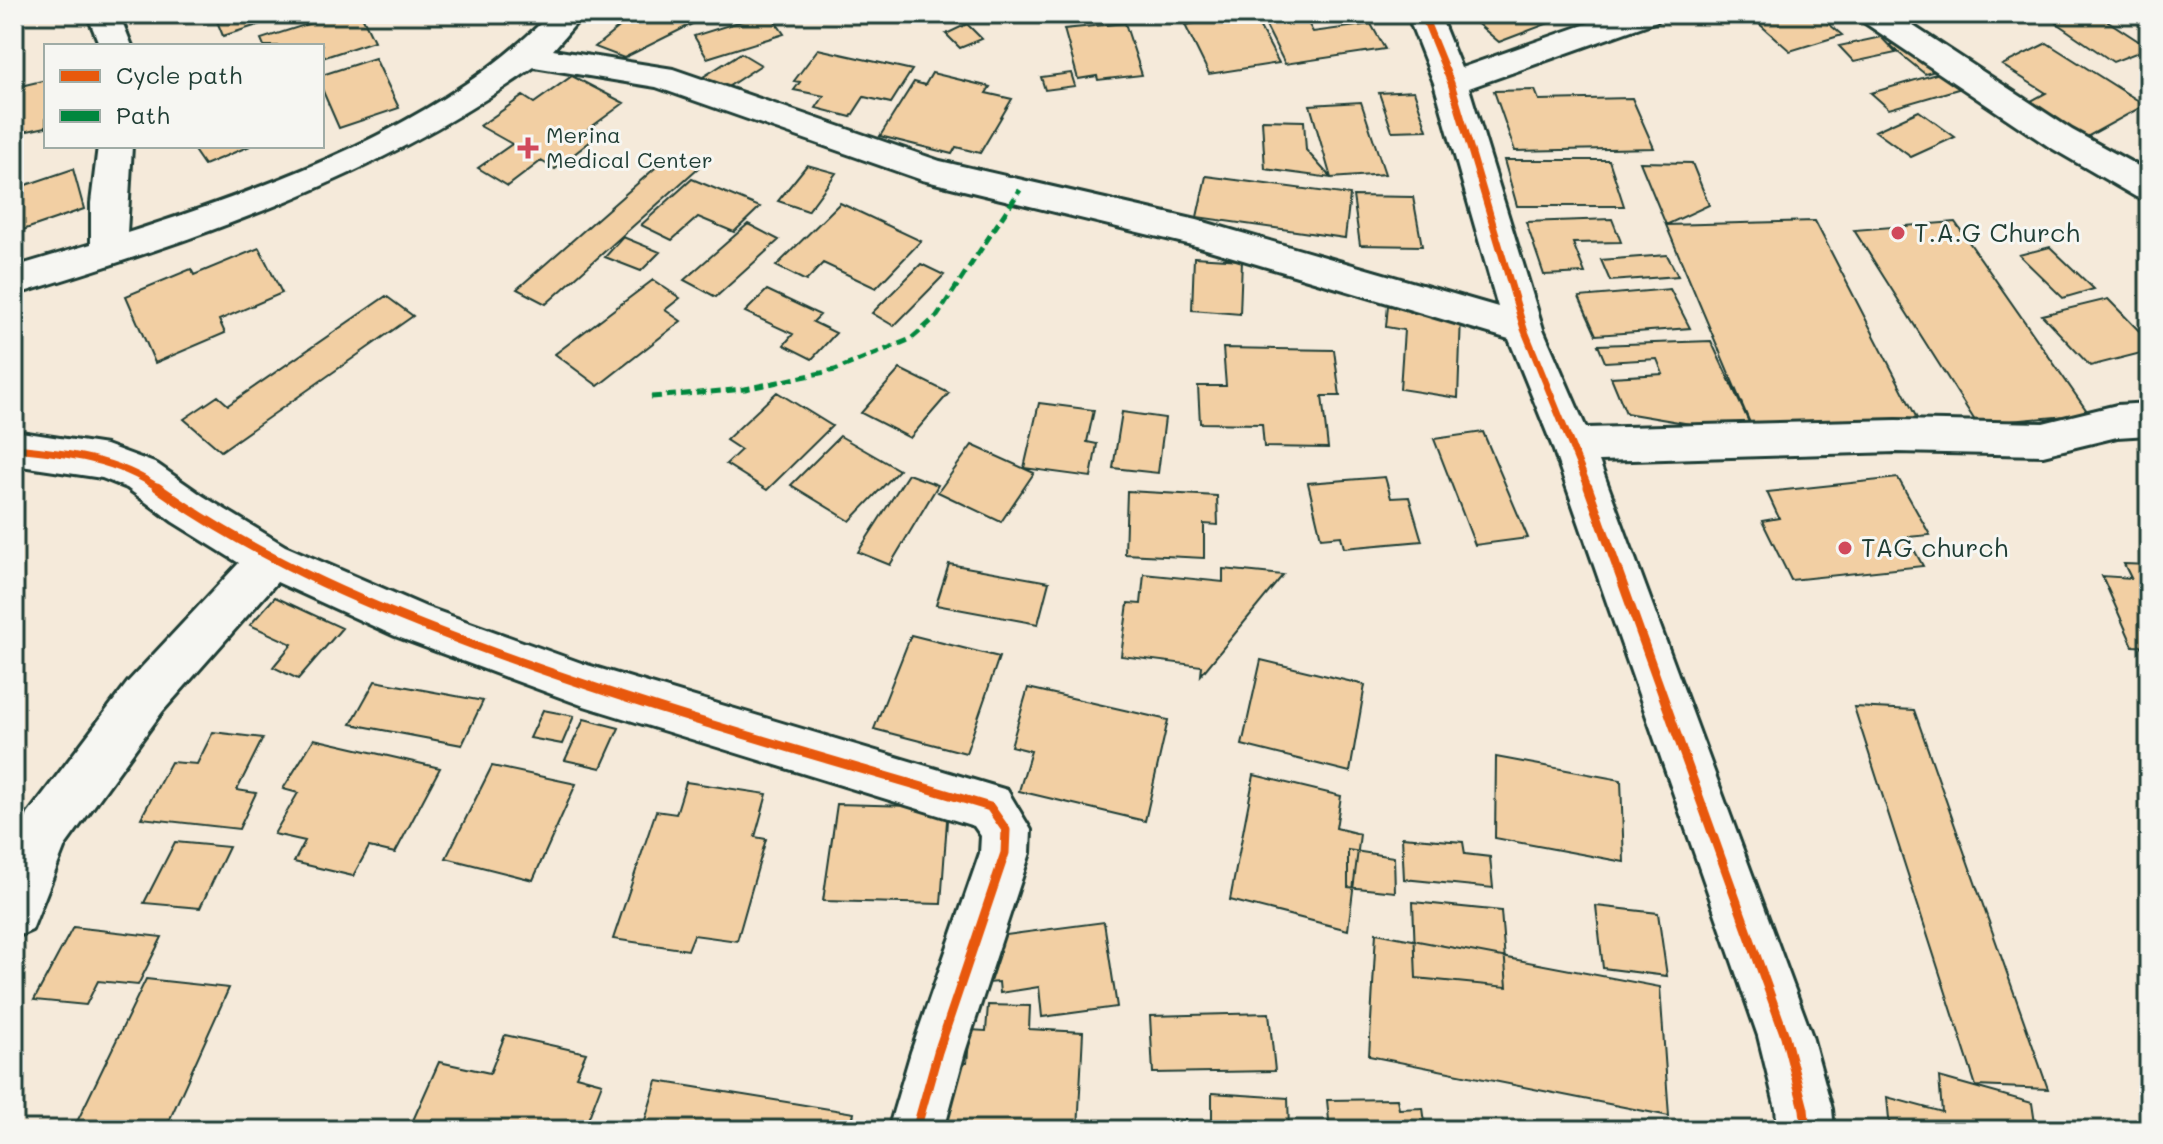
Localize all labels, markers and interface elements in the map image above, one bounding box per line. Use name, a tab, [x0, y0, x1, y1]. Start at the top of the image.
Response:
legend	[44, 44, 324, 148]
text: Cycle path	[116, 59, 242, 90]
text: Path	[116, 99, 170, 130]
place label: Merina Medical Center	[546, 120, 713, 174]
marker: Merina Medical Center	[517, 137, 539, 159]
place label: T.A.G Church	[1914, 215, 2080, 249]
marker: T.A.G Church	[1889, 224, 1907, 242]
place label: TAG church	[1861, 530, 2008, 564]
marker: TAG church	[1836, 539, 1854, 557]

